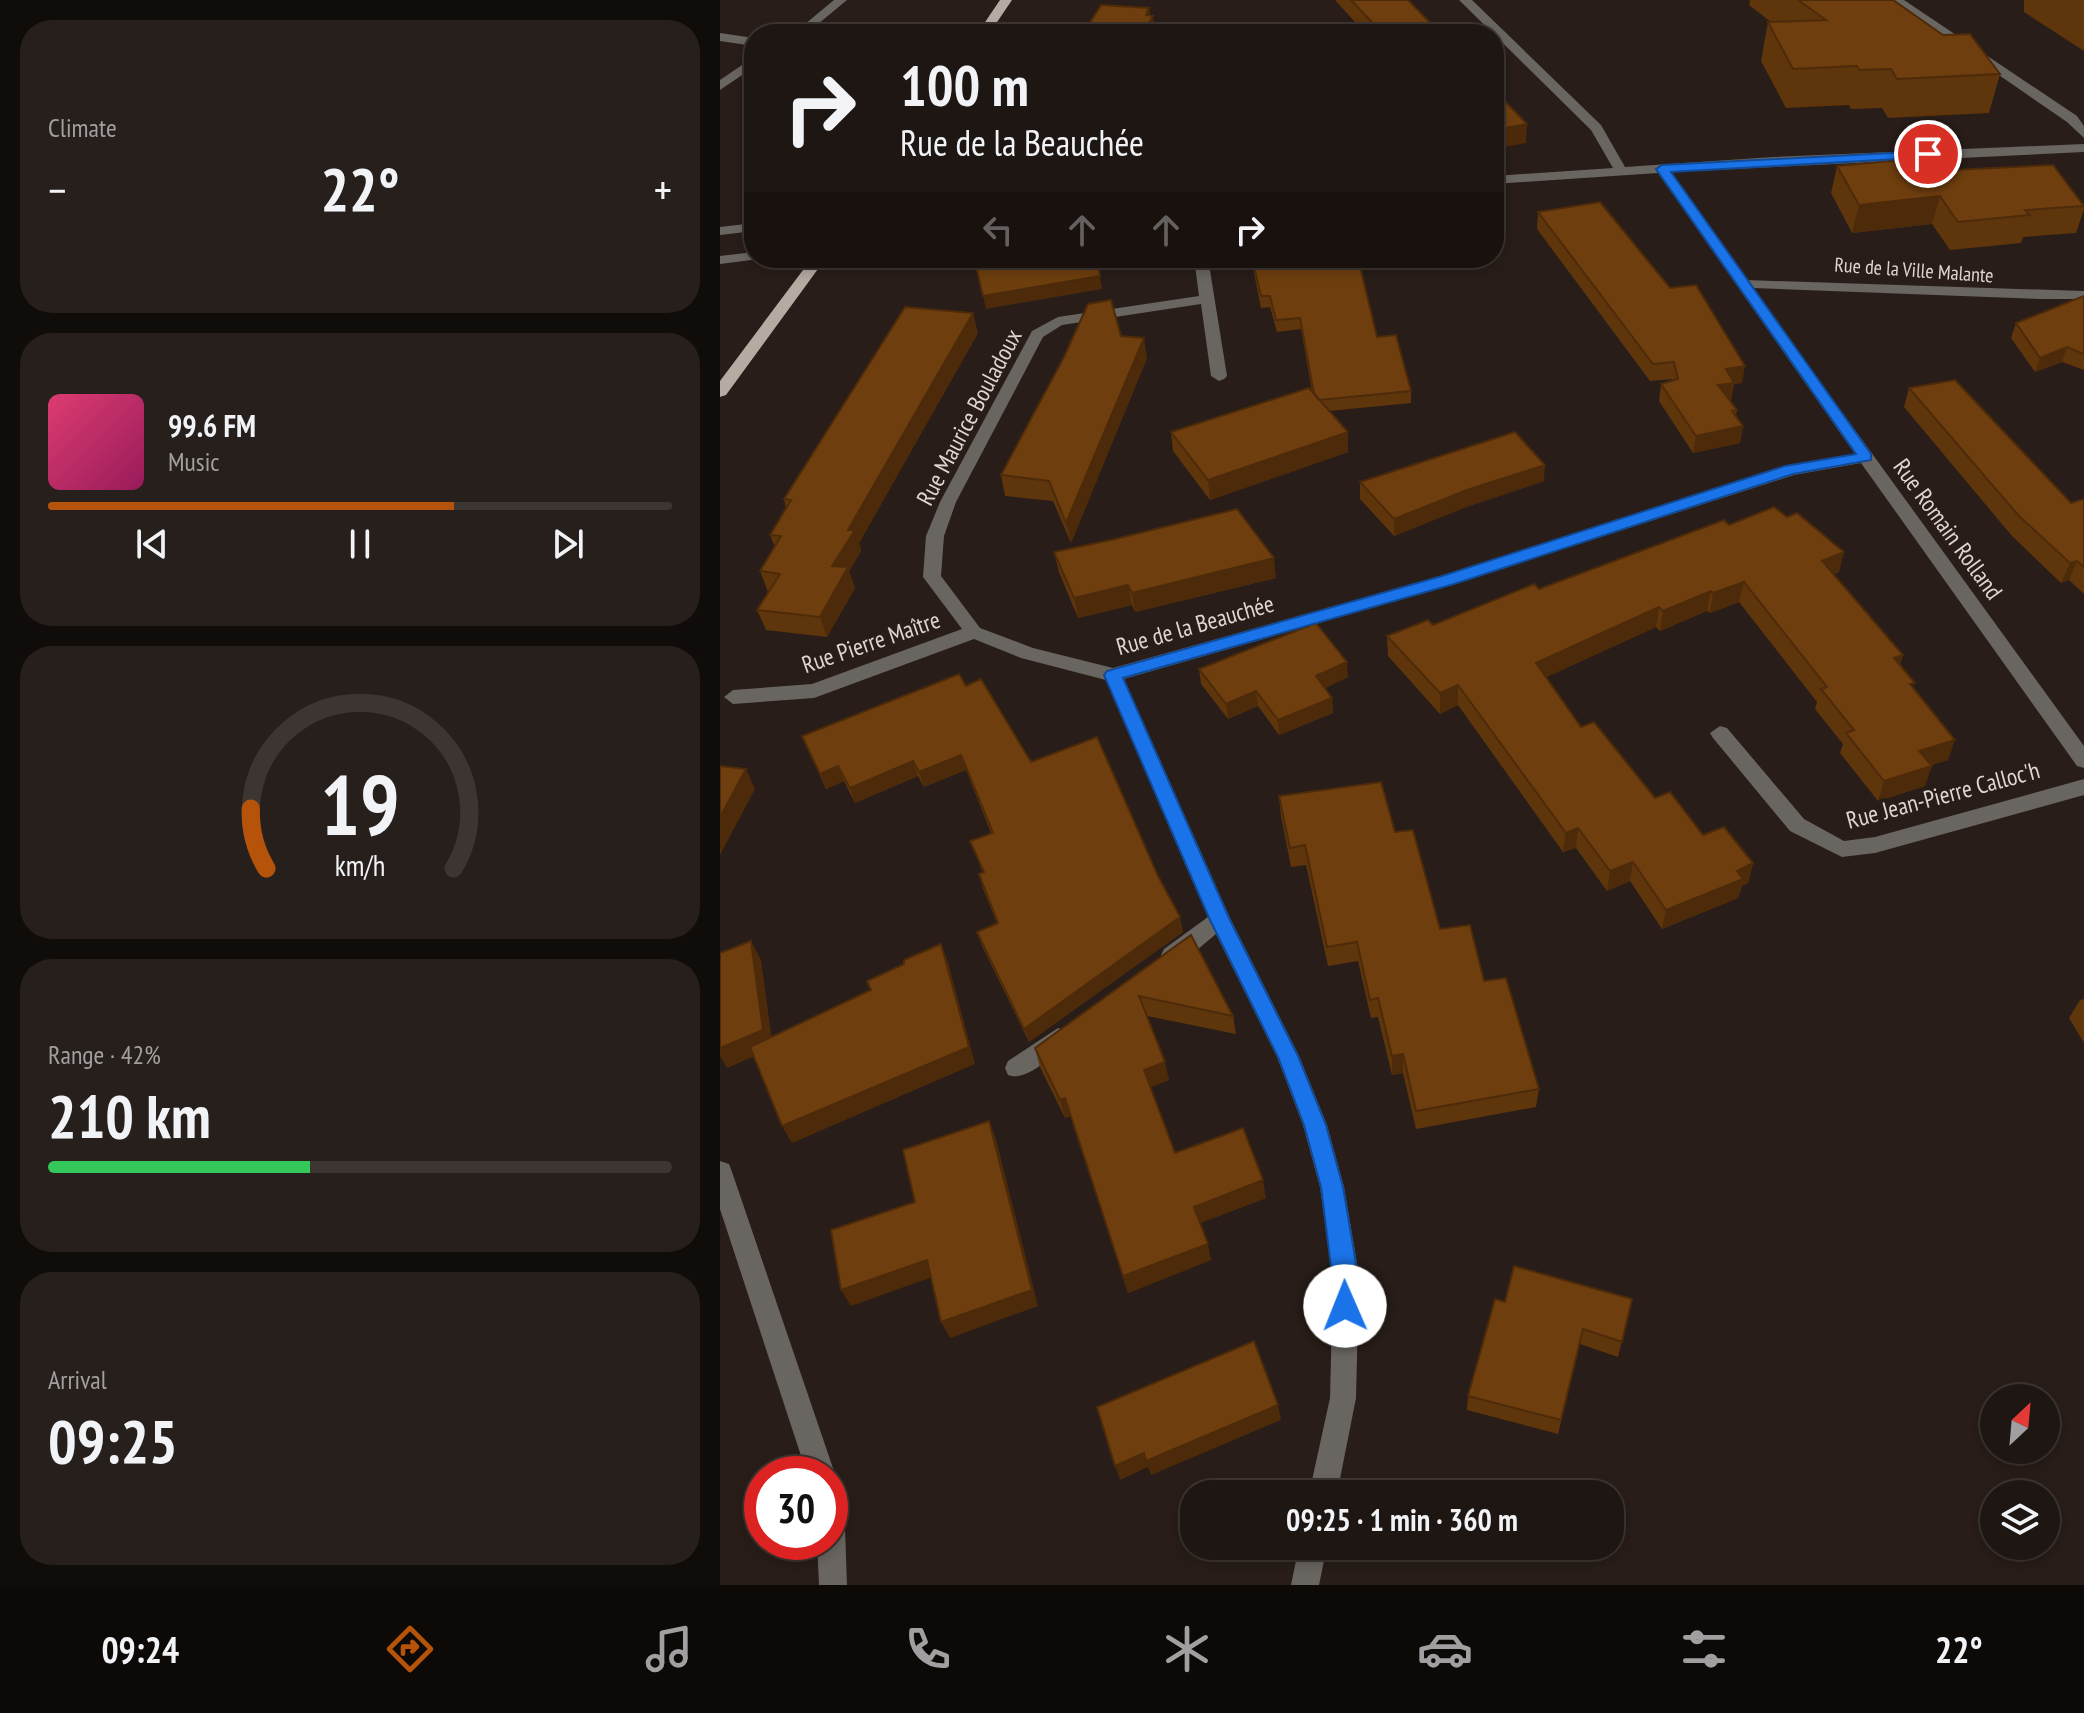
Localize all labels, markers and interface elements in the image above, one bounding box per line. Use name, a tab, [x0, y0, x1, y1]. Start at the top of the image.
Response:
text: 100 m	[900, 49, 1029, 121]
icon: right	[768, 56, 872, 160]
text: Climate	[48, 111, 117, 144]
text: Rue de la Beauchée	[900, 119, 1144, 166]
pin	[1894, 120, 1962, 188]
icon: arrive	[1906, 132, 1950, 176]
text: 22°	[320, 150, 400, 228]
text: −	[48, 161, 66, 218]
text: +	[654, 161, 672, 218]
icon: left	[976, 208, 1020, 252]
icon: ahead	[1060, 208, 1104, 252]
icon: ahead	[1144, 208, 1188, 252]
icon: right	[1228, 208, 1272, 252]
street label: Rue de la Ville Malante	[1834, 251, 1994, 289]
street label: Rue Maurice Bouladoux	[909, 323, 1029, 511]
text: 99.6 FM	[168, 406, 256, 445]
text: Music	[168, 445, 220, 478]
street label: Rue Romain Rolland	[1886, 452, 2010, 606]
icon: previous	[130, 522, 174, 566]
icon: pause	[338, 522, 382, 566]
icon: next	[546, 522, 590, 566]
street label: Rue de la Beauchée	[1113, 588, 1277, 662]
street label: Rue Pierre Maître	[798, 604, 944, 680]
text: 19	[320, 749, 400, 857]
street label: Rue Jean-Pierre Calloc'h	[1843, 754, 2043, 836]
text: km/h	[335, 847, 385, 884]
text: Range · 42%	[48, 1038, 161, 1071]
text: 210 km	[48, 1077, 211, 1155]
position arrow	[1303, 1264, 1387, 1348]
text: Arrival	[48, 1363, 107, 1396]
north arrow	[1980, 1384, 2060, 1464]
map controls	[1980, 1384, 2060, 1560]
text: 09:25	[48, 1402, 178, 1480]
speed limit sign: 30	[744, 1456, 848, 1560]
button: layers	[1980, 1480, 2060, 1560]
text: 09:25 · 1 min · 360 m	[1286, 1500, 1518, 1539]
icon: directions	[382, 1621, 438, 1677]
icon: music	[641, 1621, 697, 1677]
icon: phone	[900, 1621, 956, 1677]
icon: climate	[1159, 1621, 1215, 1677]
icon: car	[1417, 1621, 1473, 1677]
icon: filters	[1676, 1621, 1732, 1677]
text: 09:24	[101, 1626, 179, 1673]
text: 22°	[1935, 1626, 1983, 1673]

